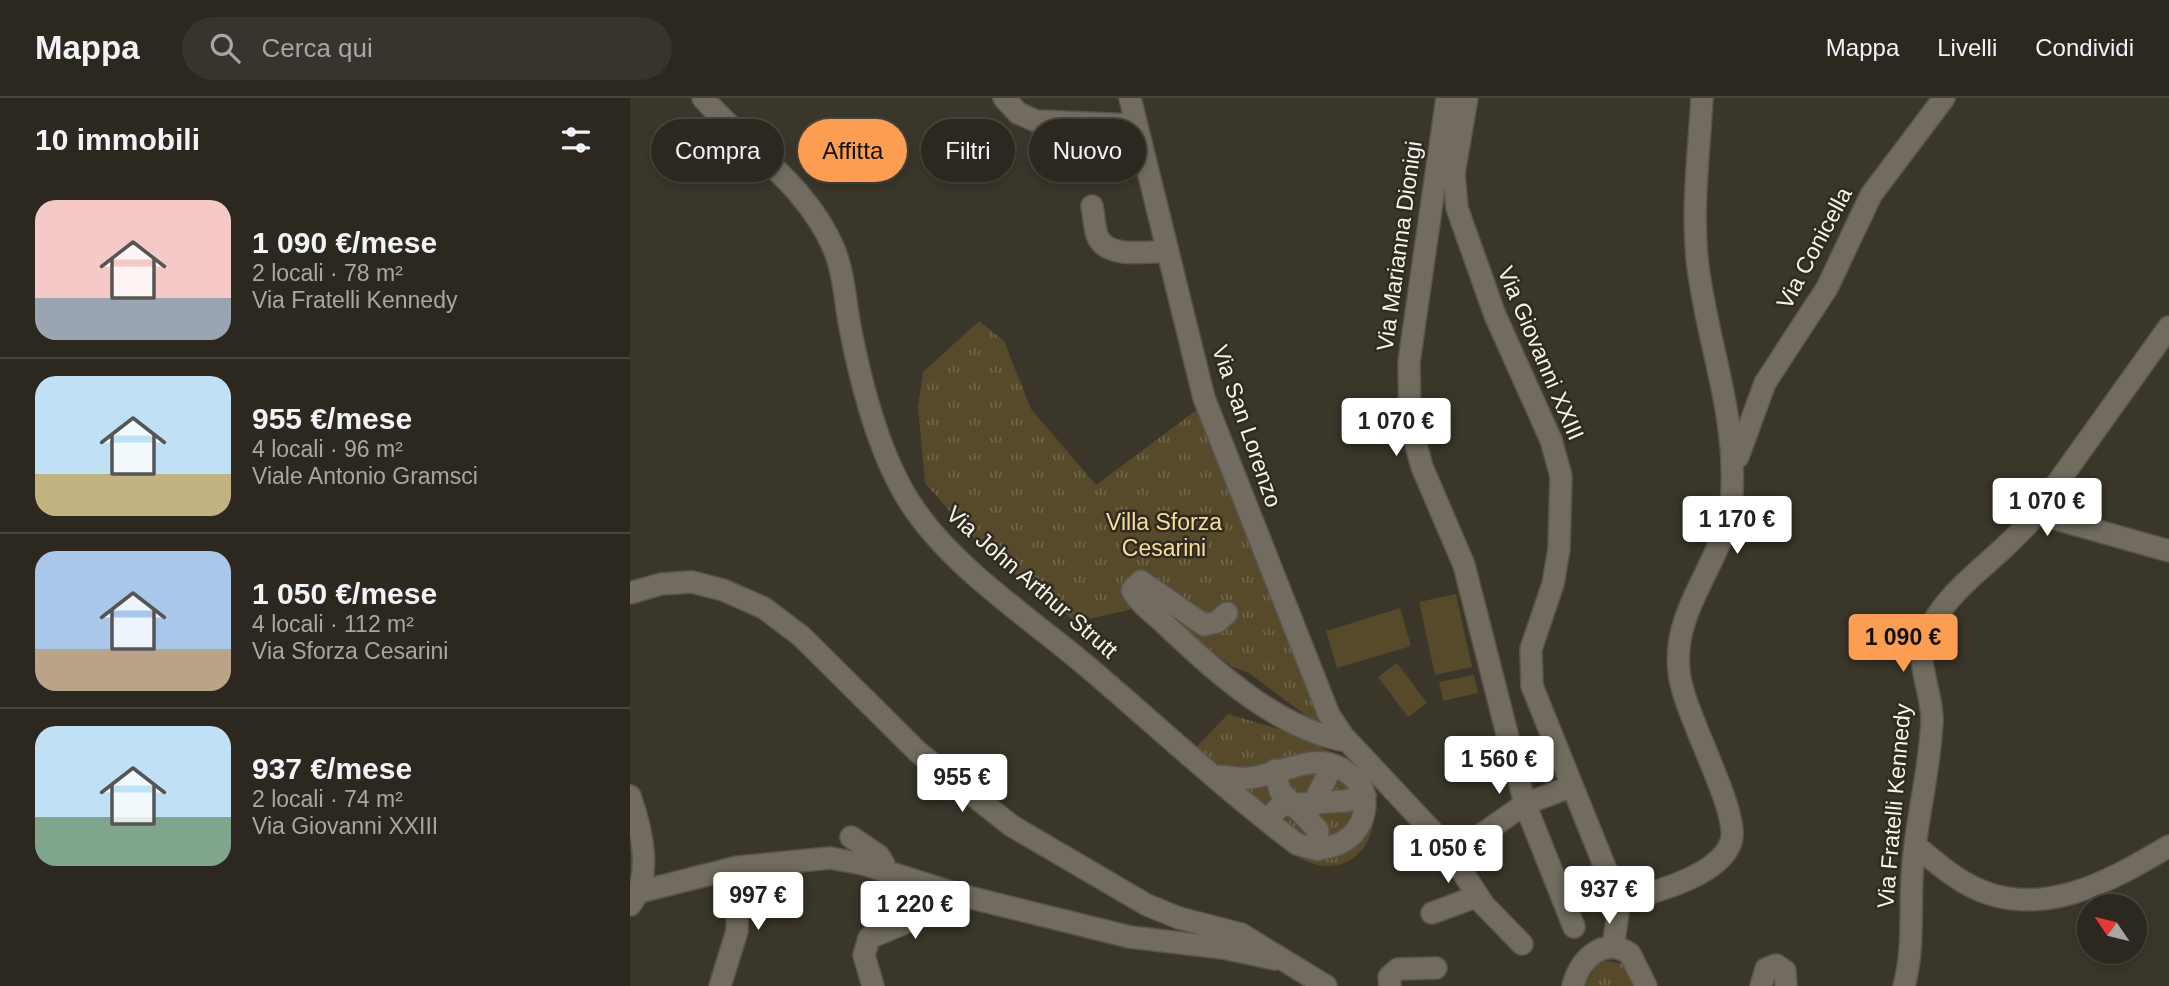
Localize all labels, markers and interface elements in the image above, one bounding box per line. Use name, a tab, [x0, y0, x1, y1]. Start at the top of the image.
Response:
search box	[182, 17, 672, 80]
text: Mappa	[35, 29, 140, 66]
icon: search	[206, 29, 244, 67]
text: Cerca qui	[262, 33, 373, 63]
text: Mappa	[1826, 34, 1899, 61]
text: Livelli	[1937, 34, 1997, 61]
text: Condividi	[2035, 34, 2134, 61]
chip: Compra	[651, 119, 784, 182]
chip: Affitta	[798, 119, 907, 182]
chip: Filtri	[921, 119, 1015, 182]
chip: Nuovo	[1029, 119, 1146, 182]
icon: filters	[557, 121, 595, 159]
text: 10 immobili	[35, 123, 200, 156]
street label: Via Marianna Dionigi	[1371, 139, 1427, 353]
street label: Via Conicella	[1771, 183, 1857, 313]
text: 1 090 €/mese	[252, 226, 437, 259]
icon: home	[91, 228, 175, 312]
text: 2 locali · 78 m²	[252, 260, 403, 286]
street label: Via Giovanni XXIII	[1493, 262, 1589, 444]
text: Via Fratelli Kennedy	[252, 287, 457, 313]
street label: Via San Lorenzo	[1207, 342, 1287, 510]
pin: 1 070 €	[1331, 398, 1461, 458]
text: 955 €/mese	[252, 402, 412, 435]
icon: home	[91, 404, 175, 488]
text: 1 070 €	[1358, 408, 1434, 434]
text: 4 locali · 96 m²	[252, 436, 403, 462]
text: Viale Antonio Gramsci	[252, 463, 478, 489]
pin: 1 070 €	[1982, 478, 2112, 538]
text: 1 070 €	[2009, 488, 2085, 514]
pin: 1 170 €	[1672, 496, 1802, 556]
street label: Via John Arthur Strutt	[941, 501, 1123, 664]
text: 1 170 €	[1699, 506, 1775, 532]
park label: Villa Sforza Cesarini	[1106, 509, 1222, 561]
text: 1 050 €/mese	[252, 577, 437, 610]
icon: home	[91, 579, 175, 663]
text: 4 locali · 112 m²	[252, 611, 414, 637]
pin: 1 090 €	[1838, 614, 1968, 674]
text: 1 090 €	[1865, 624, 1941, 650]
text: Via Sforza Cesarini	[252, 638, 448, 664]
street label: Via Fratelli Kennedy	[1872, 702, 1916, 909]
pin: 1 560 €	[1434, 736, 1564, 796]
text: 1 560 €	[1461, 746, 1537, 772]
text: 937 €/mese	[252, 752, 412, 785]
icon: home	[91, 754, 175, 838]
pin: 955 €	[913, 754, 1011, 814]
text: 955 €	[933, 764, 991, 790]
text: 2 locali · 74 m²	[252, 786, 403, 812]
text: Via Giovanni XXIII	[252, 813, 438, 839]
pin: 1 050 €	[1383, 826, 1513, 885]
text: 1 050 €	[1410, 835, 1486, 861]
pin: 937 €	[1560, 866, 1658, 926]
pin: 997 €	[709, 872, 807, 932]
text: 937 €	[1580, 876, 1638, 902]
text: 997 €	[729, 882, 787, 908]
pin: 1 220 €	[850, 882, 980, 941]
text: 1 220 €	[877, 891, 953, 917]
north arrow	[2077, 894, 2147, 964]
map controls	[2077, 894, 2147, 964]

